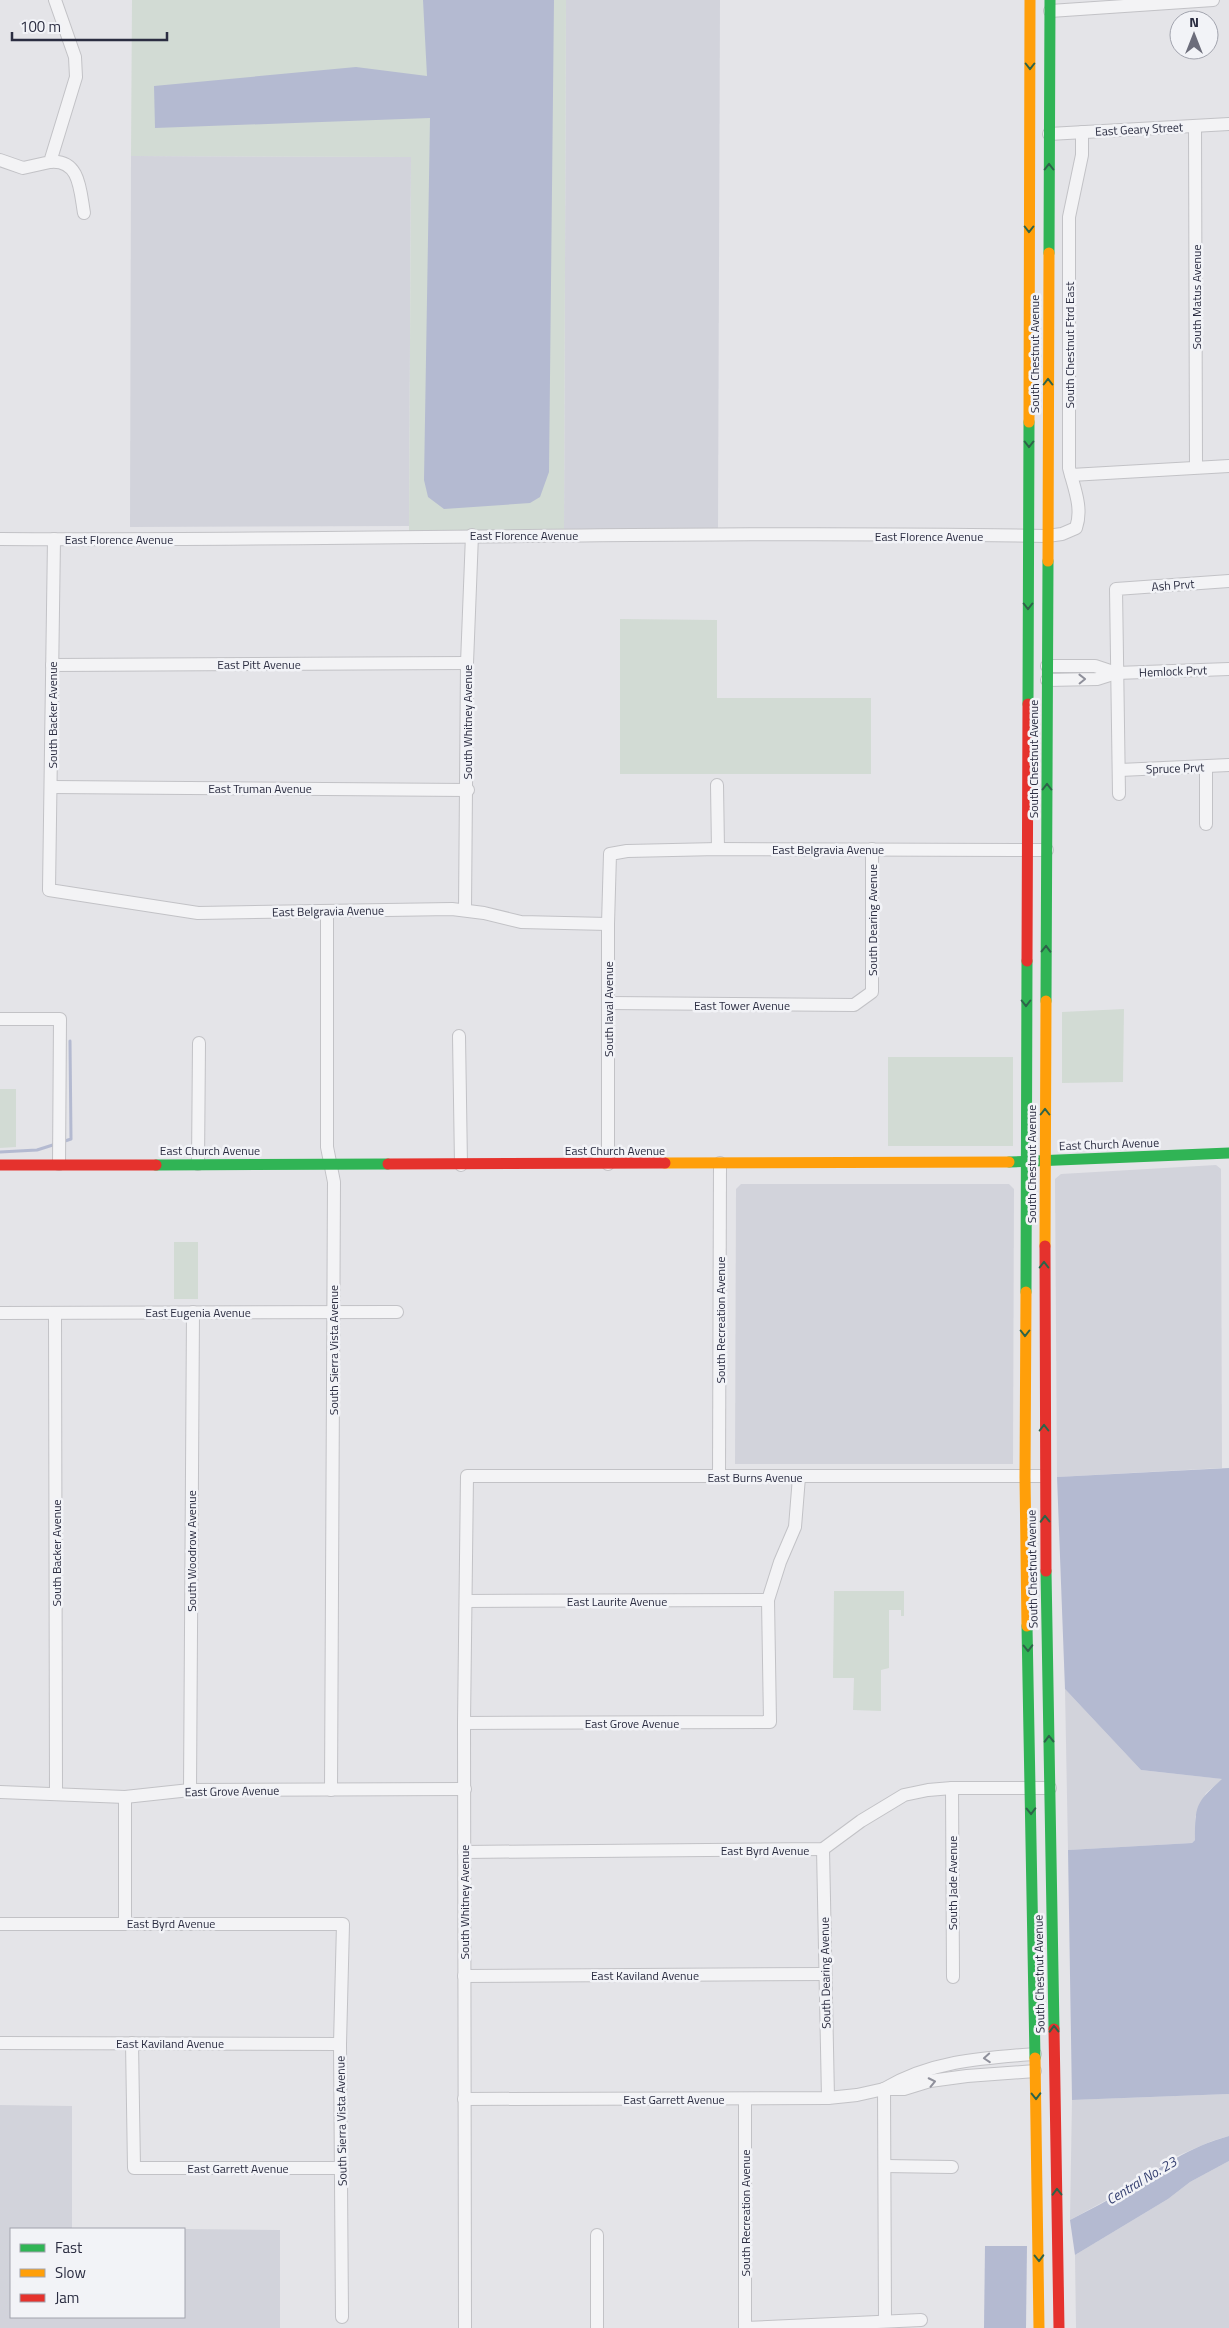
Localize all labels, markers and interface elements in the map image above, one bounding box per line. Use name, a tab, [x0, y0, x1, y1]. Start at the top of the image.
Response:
scale bar	[12, 10, 168, 42]
north arrow	[1169, 10, 1219, 60]
text: N	[1189, 11, 1199, 32]
text: 100 m	[20, 15, 61, 38]
one-way arrow	[1025, 62, 1035, 70]
street label: East Geary Street	[1095, 117, 1184, 141]
one-way arrow	[1044, 163, 1054, 170]
one-way arrow	[1024, 225, 1034, 233]
street label: South Matus Avenue	[1187, 245, 1206, 349]
street label: South Chestnut Ftrd East	[1060, 281, 1079, 408]
street label: South Chestnut Avenue	[1025, 295, 1044, 413]
one-way arrow	[1043, 378, 1053, 386]
one-way arrow	[1024, 440, 1034, 448]
street label: East Florence Avenue	[470, 526, 578, 545]
street label: East Florence Avenue	[875, 527, 983, 546]
street label: East Florence Avenue	[65, 530, 173, 549]
street label: Ash Prvt	[1151, 574, 1196, 596]
one-way arrow	[1023, 602, 1033, 610]
street label: East Pitt Avenue	[217, 655, 301, 674]
street label: Hemlock Prvt	[1139, 660, 1208, 682]
street label: South Backer Avenue	[43, 661, 62, 769]
street label: South Whitney Avenue	[458, 665, 477, 779]
one-way arrow	[1078, 674, 1086, 684]
street label: South Chestnut Avenue	[1024, 700, 1043, 818]
street label: Spruce Prvt	[1145, 757, 1205, 779]
street label: East Truman Avenue	[208, 779, 312, 798]
one-way arrow	[1042, 783, 1052, 790]
street label: East Belgravia Avenue	[772, 840, 884, 859]
street label: South Dearing Avenue	[863, 864, 882, 976]
street label: East Belgravia Avenue	[272, 901, 384, 921]
one-way arrow	[1041, 945, 1051, 953]
street label: South laval Avenue	[599, 961, 618, 1057]
street label: East Tower Avenue	[694, 996, 790, 1015]
one-way arrow	[1021, 1000, 1031, 1008]
street label: South Chestnut Avenue	[1022, 1105, 1041, 1223]
one-way arrow	[1040, 1108, 1050, 1116]
street label: East Church Avenue	[1059, 1133, 1159, 1155]
street label: East Church Avenue	[160, 1141, 260, 1160]
street label: East Church Avenue	[565, 1141, 665, 1160]
street label: South Recreation Avenue	[711, 1257, 730, 1384]
one-way arrow	[1039, 1261, 1049, 1268]
street label: South Sierra Vista Avenue	[324, 1285, 343, 1415]
street label: East Eugenia Avenue	[145, 1303, 251, 1322]
one-way arrow	[1020, 1330, 1030, 1338]
one-way arrow	[1039, 1423, 1049, 1431]
street label: East Burns Avenue	[707, 1468, 803, 1487]
street label: South Woodrow Avenue	[182, 1490, 201, 1612]
street label: South Backer Avenue	[47, 1499, 66, 1607]
street label: South Chestnut Avenue	[1021, 1510, 1043, 1628]
one-way arrow	[1039, 1514, 1050, 1522]
street label: East Laurite Avenue	[567, 1592, 667, 1611]
one-way arrow	[1022, 1644, 1033, 1652]
street label: East Grove Avenue	[585, 1714, 679, 1733]
one-way arrow	[1044, 1735, 1054, 1743]
street label: East Grove Avenue	[185, 1781, 279, 1801]
one-way arrow	[1026, 1807, 1036, 1815]
street label: South Jade Avenue	[943, 1836, 962, 1930]
street label: East Byrd Avenue	[721, 1841, 809, 1860]
street label: South Whitney Avenue	[455, 1845, 474, 1959]
street label: East Byrd Avenue	[127, 1914, 215, 1933]
street label: South Chestnut Avenue	[1028, 1915, 1050, 2033]
street label: South Dearing Avenue	[815, 1917, 835, 2029]
street label: East Kaviland Avenue	[591, 1966, 699, 1985]
one-way arrow	[1049, 2025, 1059, 2033]
street label: East Kaviland Avenue	[116, 2034, 224, 2053]
one-way arrow	[982, 2052, 990, 2063]
street label: South Sierra Vista Avenue	[330, 2056, 352, 2186]
one-way arrow	[927, 2077, 936, 2087]
street label: East Garrett Avenue	[623, 2090, 725, 2109]
one-way arrow	[1031, 2092, 1041, 2100]
street label: South Recreation Avenue	[736, 2150, 755, 2277]
water label: Central No. 23	[1102, 2150, 1181, 2209]
street label: East Garrett Avenue	[187, 2159, 289, 2178]
one-way arrow	[1052, 2188, 1062, 2196]
legend	[10, 2228, 185, 2318]
text: Fast	[55, 2236, 83, 2259]
one-way arrow	[1034, 2254, 1044, 2262]
text: Slow	[55, 2261, 86, 2284]
text: Jam	[55, 2286, 79, 2309]

